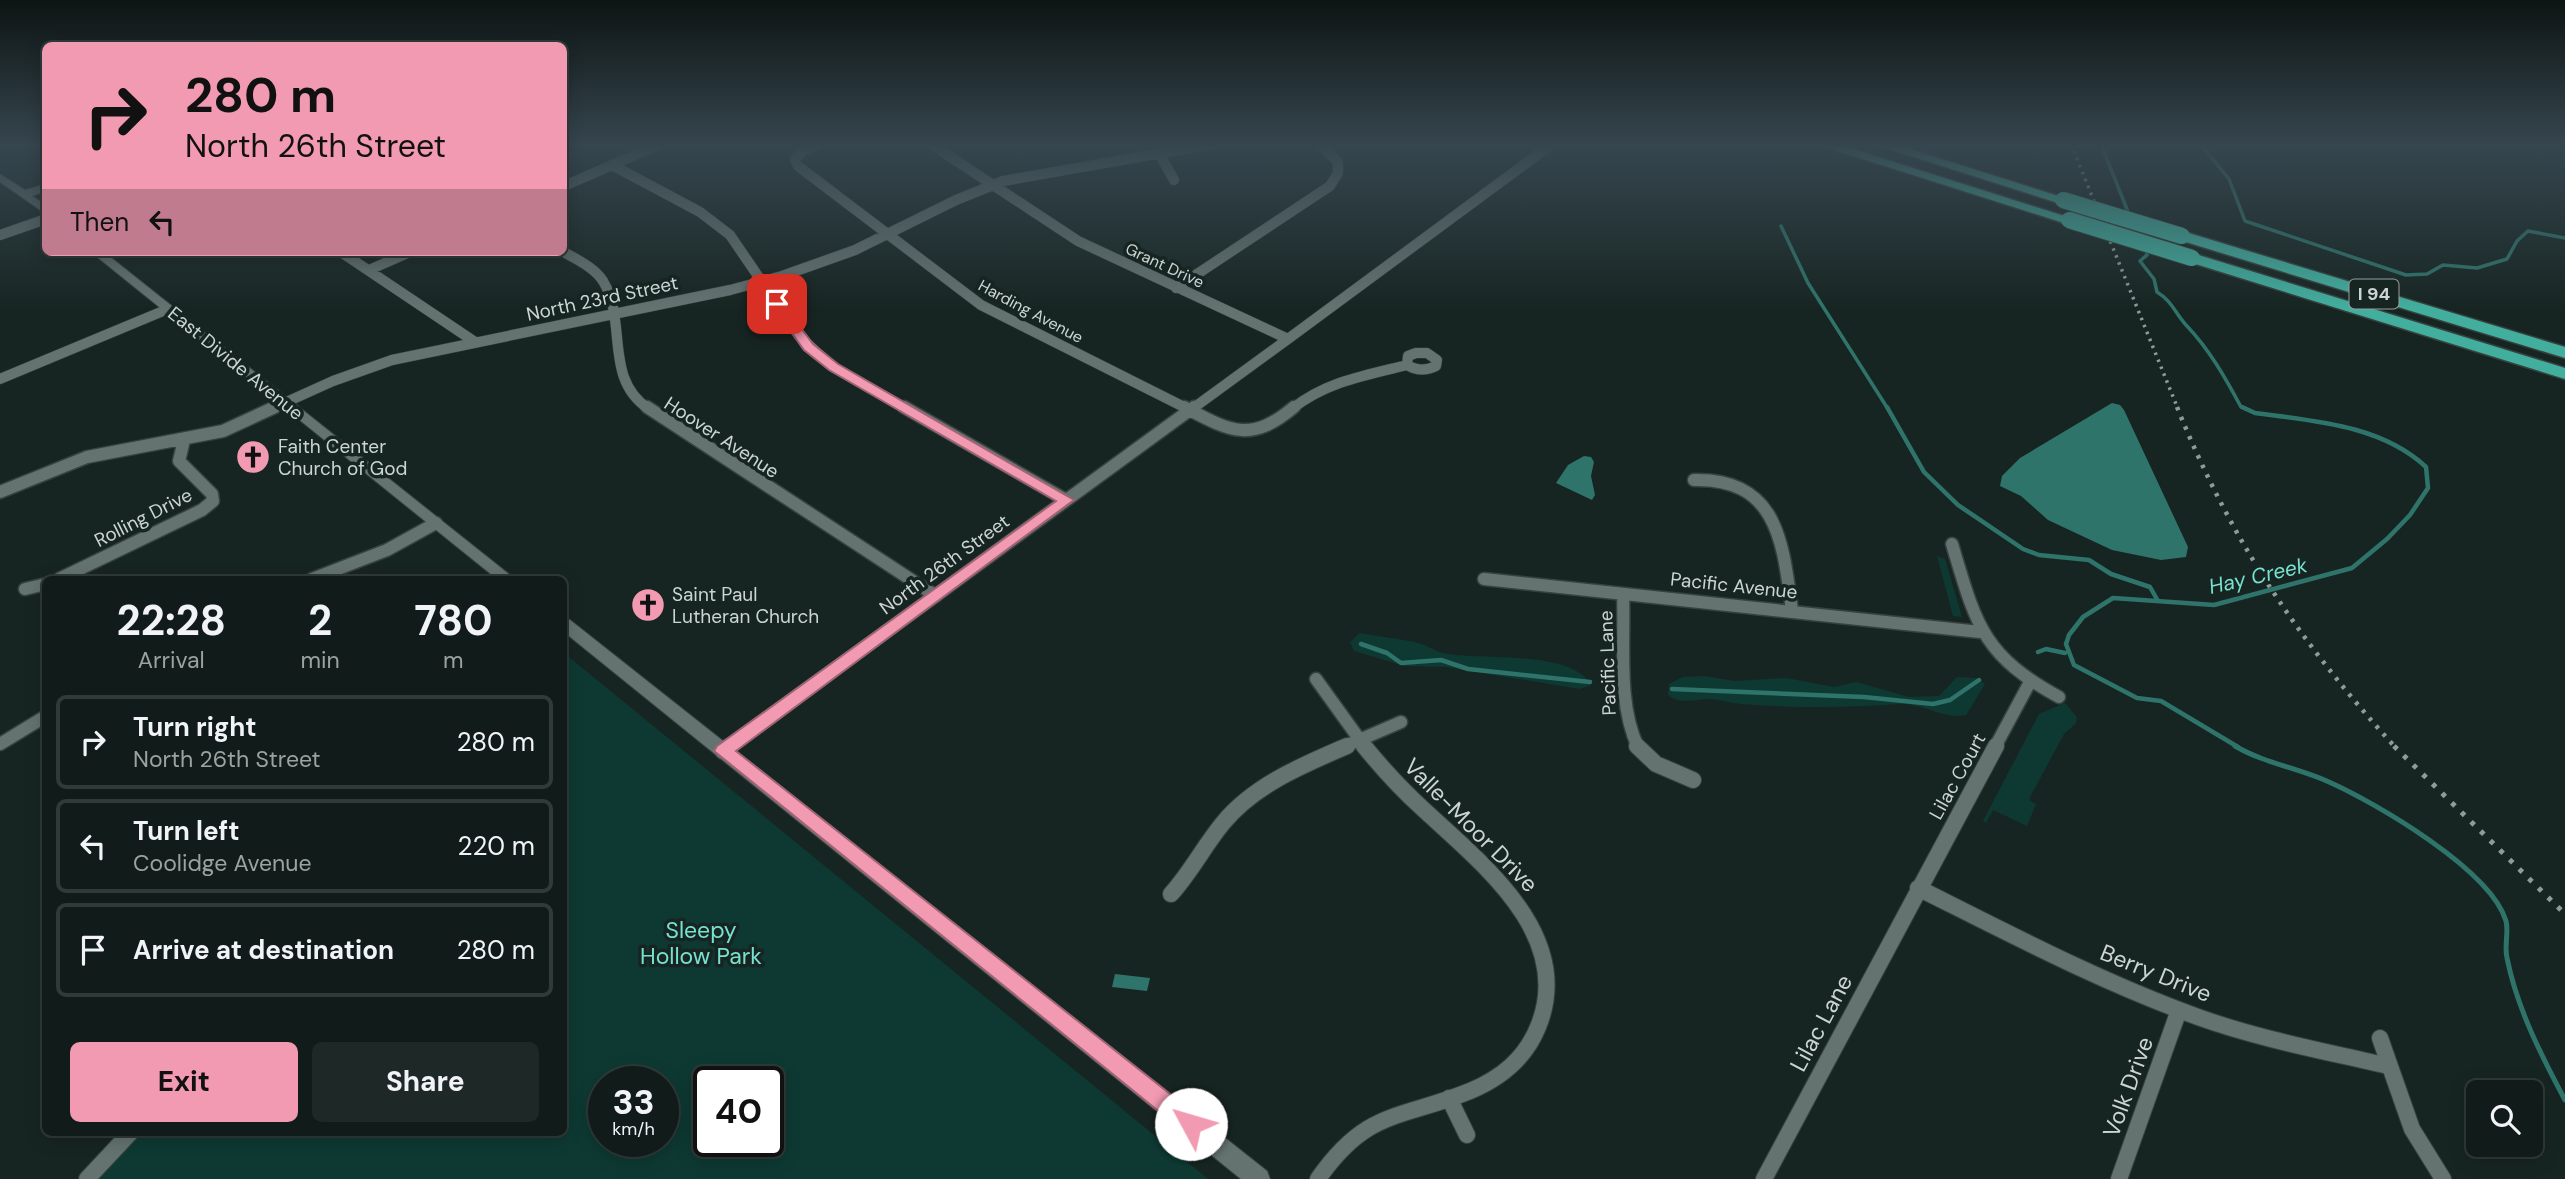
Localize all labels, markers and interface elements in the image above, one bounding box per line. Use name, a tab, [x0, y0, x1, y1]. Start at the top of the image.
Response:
text: 280 m	[185, 63, 336, 127]
icon: right	[70, 70, 161, 161]
text: North 26th Street	[185, 125, 446, 167]
icon: left	[143, 203, 181, 241]
text: Then	[70, 205, 129, 239]
street label: Grant Drive	[1122, 238, 1207, 293]
street label: North 23rd Street	[524, 270, 680, 327]
pin	[747, 274, 807, 334]
street label: Harding Avenue	[975, 275, 1087, 348]
road number: I 94	[2350, 280, 2398, 308]
icon: arrive	[758, 285, 796, 323]
street label: East Divide Avenue	[163, 301, 309, 426]
street label: Hoover Avenue	[660, 391, 784, 484]
place label: Faith Center Church of God	[278, 434, 407, 481]
church icon: Faith Center Church of God	[234, 438, 272, 476]
street label: Rolling Drive	[90, 482, 196, 553]
street label: North 26th Street	[874, 509, 1014, 620]
water label: Hay Creek	[2206, 551, 2310, 601]
street label: Pacific Avenue	[1669, 566, 1799, 605]
place label: Saint Paul Lutheran Church	[672, 582, 819, 629]
church icon: Saint Paul Lutheran Church	[629, 586, 667, 624]
text: 22:28	[116, 593, 226, 648]
text: 2	[308, 593, 332, 648]
text: 780	[414, 593, 493, 648]
street label: Pacific Lane	[1593, 610, 1622, 716]
text: Arrival	[138, 645, 205, 675]
text: min	[301, 645, 340, 675]
text: m	[443, 645, 464, 675]
text: Turn right	[133, 710, 257, 744]
icon: right	[74, 723, 112, 761]
text: 280 m	[457, 725, 535, 759]
street label: Lilac Court	[1923, 728, 1991, 824]
text: North 26th Street	[133, 744, 321, 774]
street label: Valle-Moor Drive	[1397, 751, 1545, 899]
text: Turn left	[133, 814, 240, 848]
icon: left	[74, 827, 112, 865]
text: 220 m	[457, 829, 535, 863]
text: Coolidge Avenue	[133, 848, 312, 878]
park label: Sleepy Hollow Park	[640, 915, 762, 971]
icon: arrive	[74, 931, 112, 969]
text: Arrive at destination	[133, 933, 394, 967]
text: 280 m	[457, 933, 535, 967]
street label: Berry Drive	[2096, 937, 2216, 1009]
street label: Lilac Lane	[1783, 969, 1859, 1077]
street label: Volk Drive	[2096, 1033, 2160, 1141]
button: Exit	[70, 1042, 298, 1122]
button: Share	[312, 1042, 539, 1122]
speed limit sign: 40	[693, 1066, 784, 1157]
text: 33	[612, 1079, 655, 1125]
map controls	[2466, 1080, 2543, 1157]
button: search	[2466, 1080, 2543, 1157]
position arrow	[1154, 1087, 1228, 1161]
text: km/h	[612, 1117, 655, 1141]

